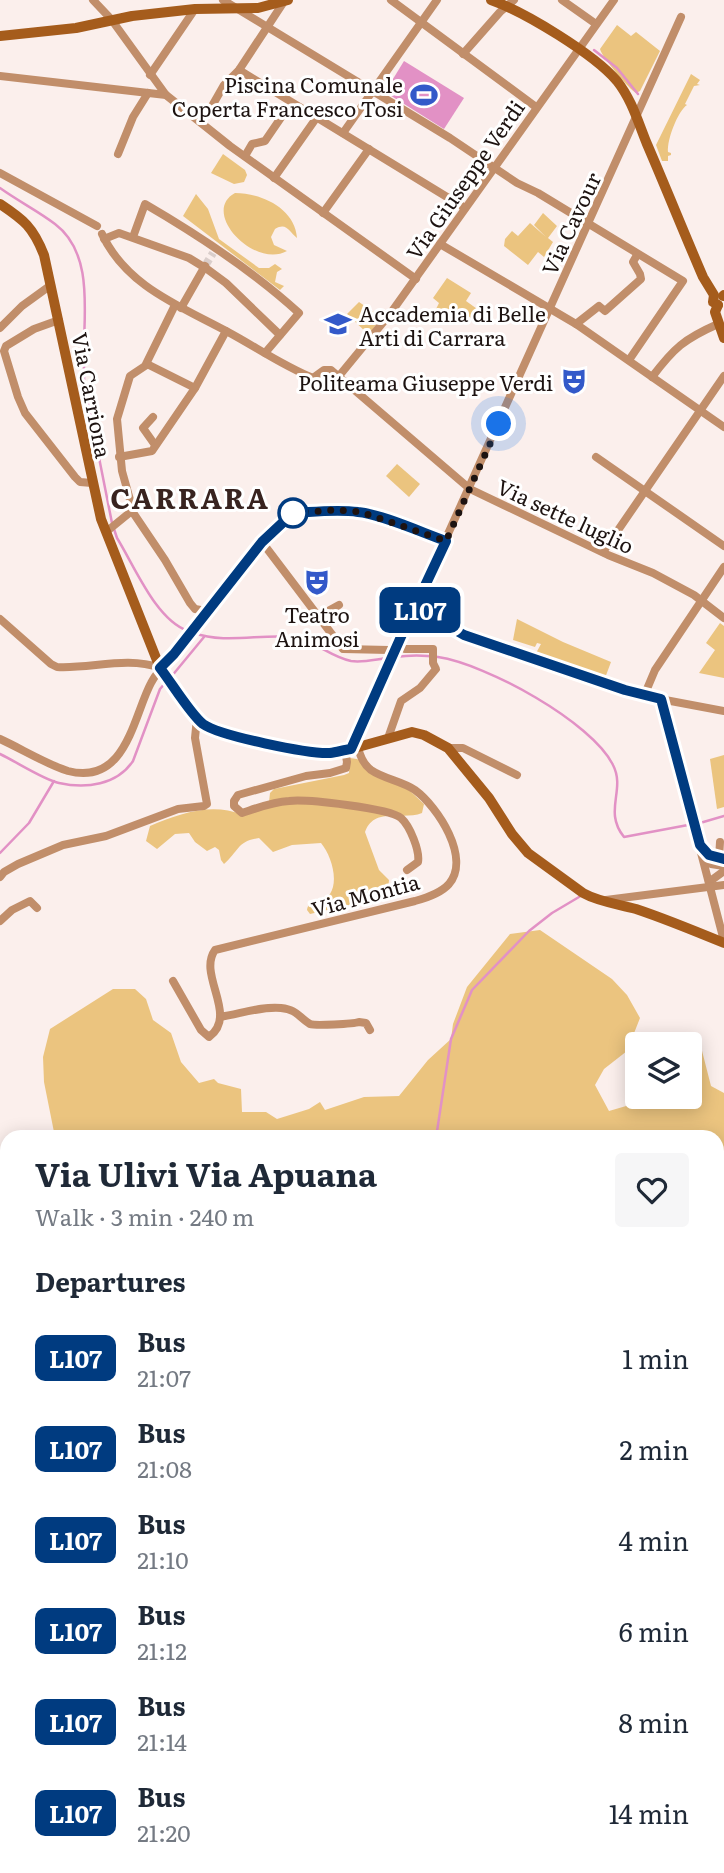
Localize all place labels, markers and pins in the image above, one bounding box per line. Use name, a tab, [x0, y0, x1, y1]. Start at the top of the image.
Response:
place label: Piscina Comunale Coperta Francesco Tosi	[172, 68, 403, 123]
sports icon: Piscina Comunale Coperta Francesco Tosi	[409, 80, 439, 110]
place label: Accademia di Belle Arti di Carrara	[359, 297, 546, 352]
school or university icon: Accademia di Belle Arti di Carrara	[323, 309, 353, 339]
place label: Politeama Giuseppe Verdi	[298, 366, 553, 397]
theatre icon: Politeama Giuseppe Verdi	[559, 366, 589, 396]
unlabelled marker	[278, 498, 308, 528]
theatre icon: Teatro Animosi	[302, 567, 332, 597]
place label: Teatro Animosi	[275, 598, 359, 653]

